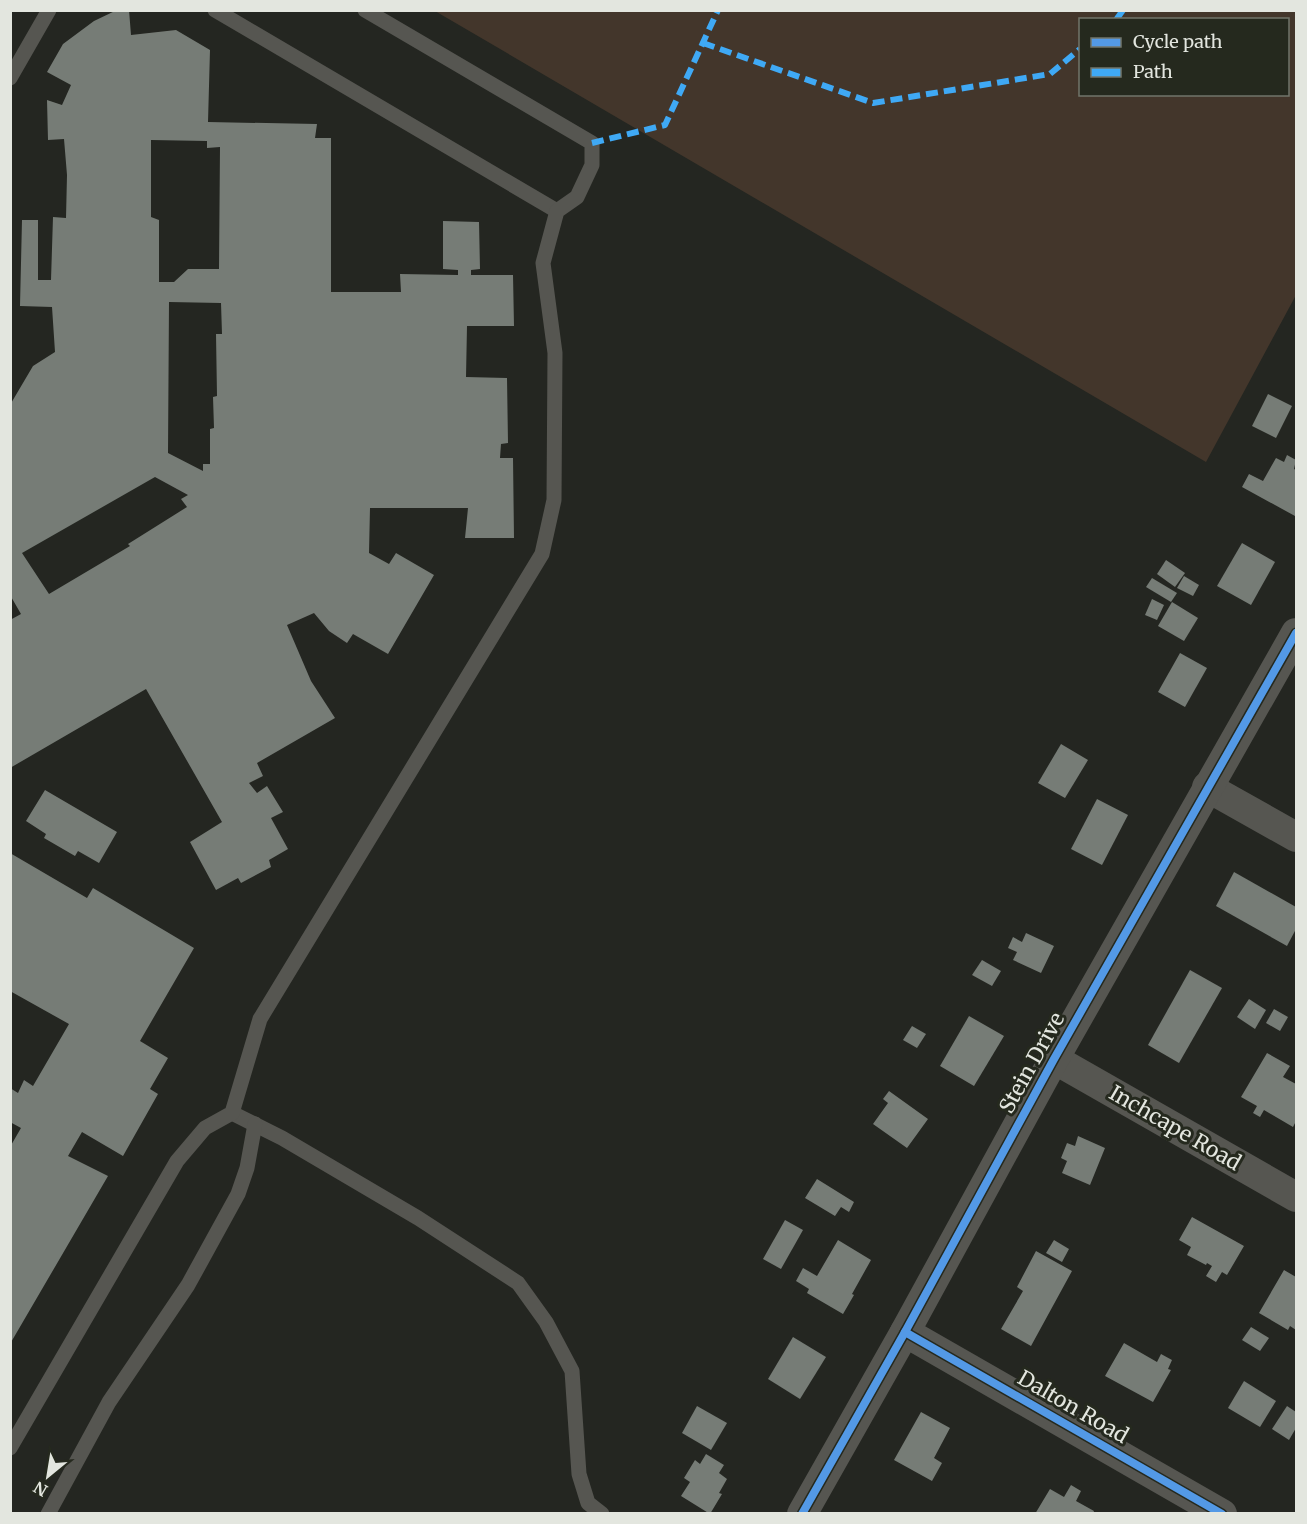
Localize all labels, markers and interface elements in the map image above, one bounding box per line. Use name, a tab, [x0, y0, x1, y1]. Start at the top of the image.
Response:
legend	[1079, 18, 1289, 96]
text: Cycle path	[1133, 30, 1223, 53]
text: Path	[1133, 60, 1173, 83]
street label: Stein Drive	[993, 1008, 1070, 1118]
street label: Inchcape Road	[1105, 1079, 1246, 1176]
street label: Dalton Road	[1013, 1364, 1134, 1449]
north arrow	[18, 1446, 78, 1506]
text: N	[30, 1477, 51, 1501]

